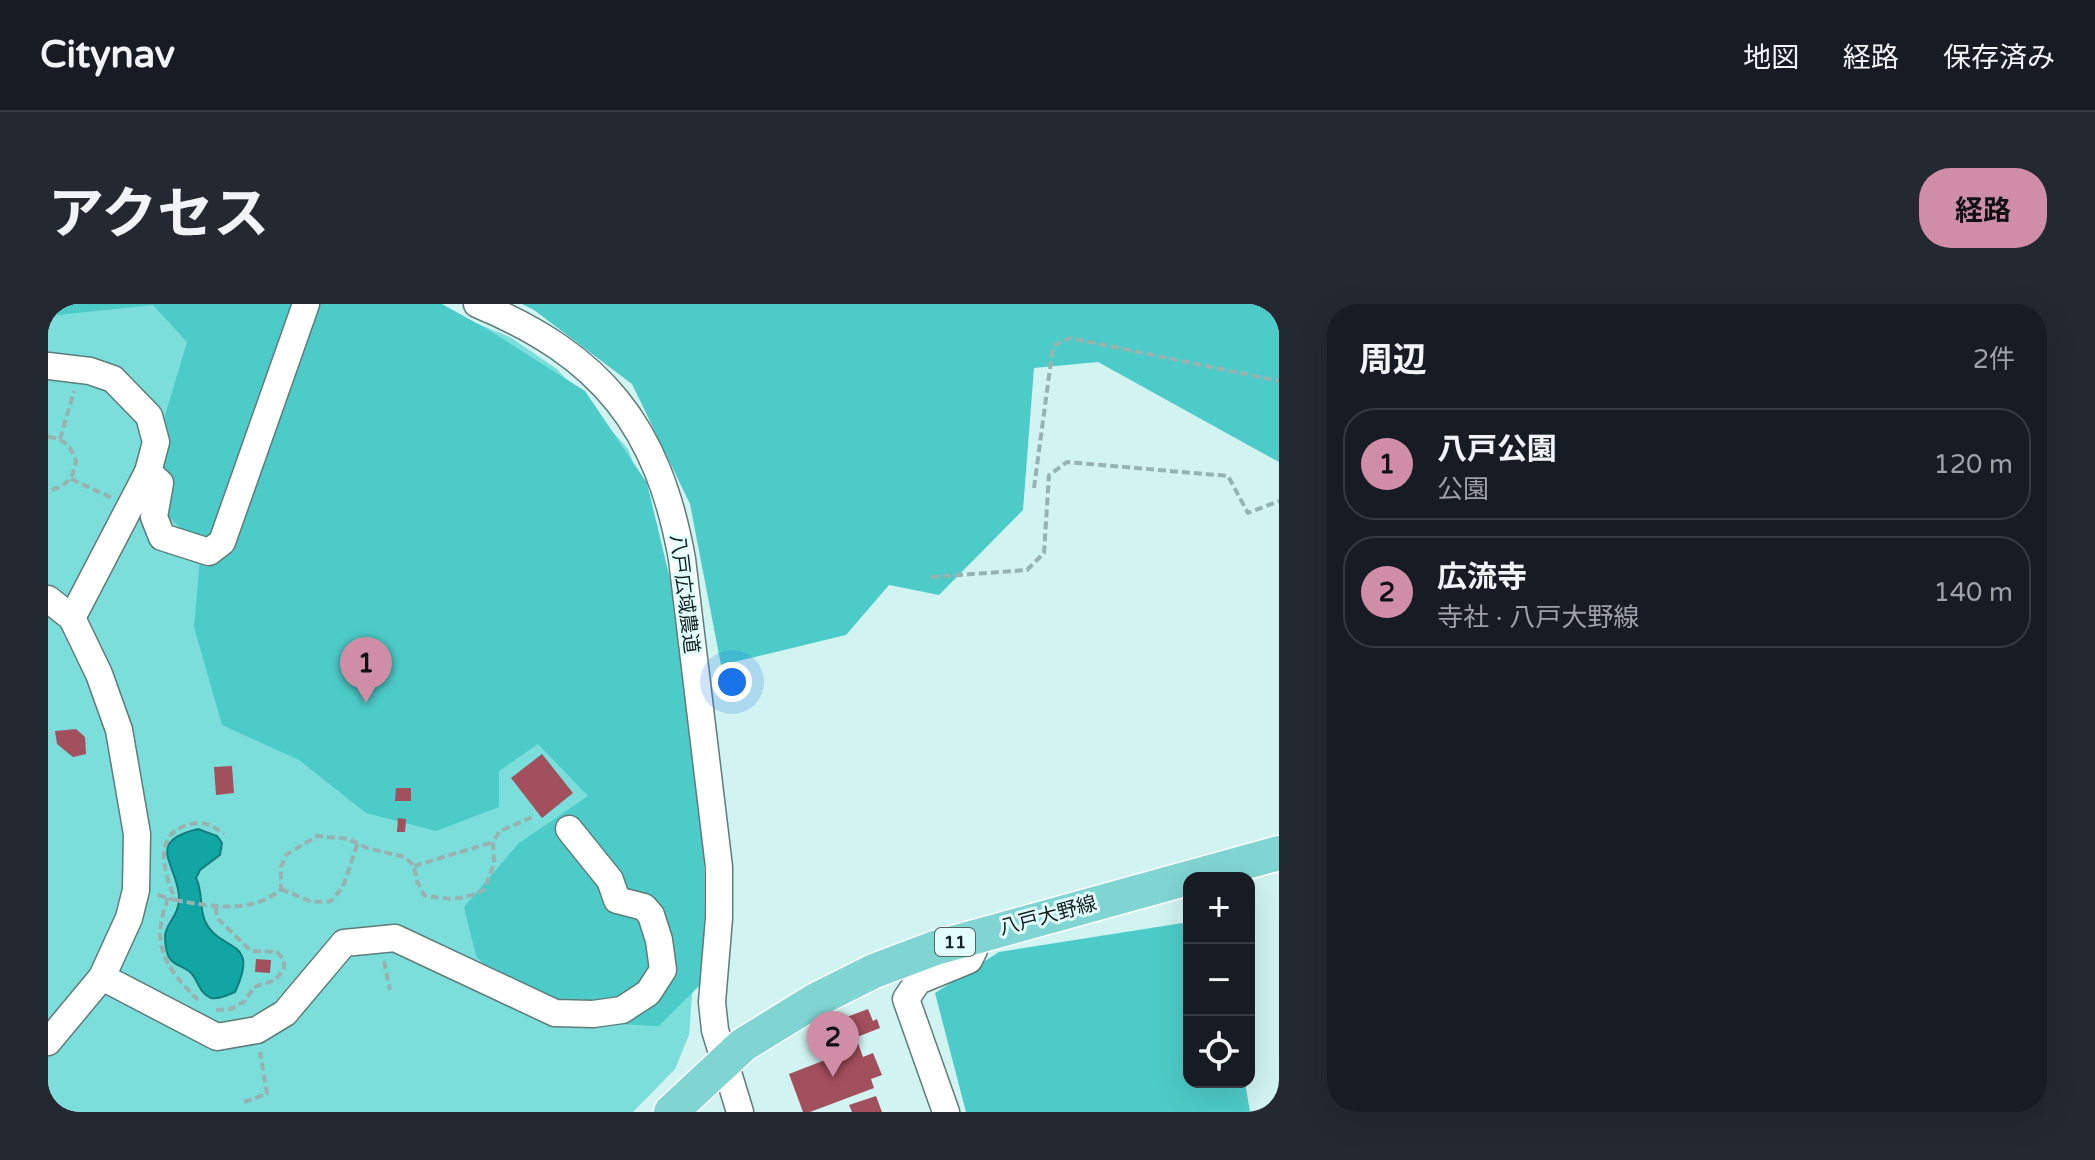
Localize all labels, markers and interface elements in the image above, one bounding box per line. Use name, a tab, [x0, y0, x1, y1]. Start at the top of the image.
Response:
text: Citynav	[40, 32, 175, 78]
text: 地図	[1743, 41, 1799, 75]
text: 経路	[1843, 41, 1899, 75]
text: 保存済み	[1943, 41, 2055, 75]
button: 経路	[1919, 168, 2047, 248]
text: アクセス	[48, 182, 269, 249]
text: 周辺	[1359, 340, 1427, 381]
text: 2件	[1973, 344, 2015, 375]
text: 八戸公園	[1437, 431, 1557, 468]
text: 1	[1379, 449, 1395, 480]
text: 120 m	[1933, 449, 2013, 480]
text: 公園	[1437, 474, 1489, 505]
street label: 八戸広域農道	[665, 533, 703, 655]
text: 広流寺	[1437, 559, 1527, 596]
text: 2	[1379, 577, 1395, 608]
text: 140 m	[1933, 577, 2013, 608]
text: 寺社 · 八戸大野線	[1437, 602, 1639, 633]
pin: 1	[340, 637, 392, 703]
your location	[712, 662, 752, 702]
map controls	[1183, 872, 1255, 1088]
button: +	[1183, 872, 1255, 944]
street label: 八戸大野線	[997, 891, 1099, 941]
road number: 11	[935, 928, 975, 956]
button: −	[1183, 944, 1255, 1016]
pin: 2	[807, 1011, 859, 1077]
button: locate	[1183, 1016, 1255, 1088]

